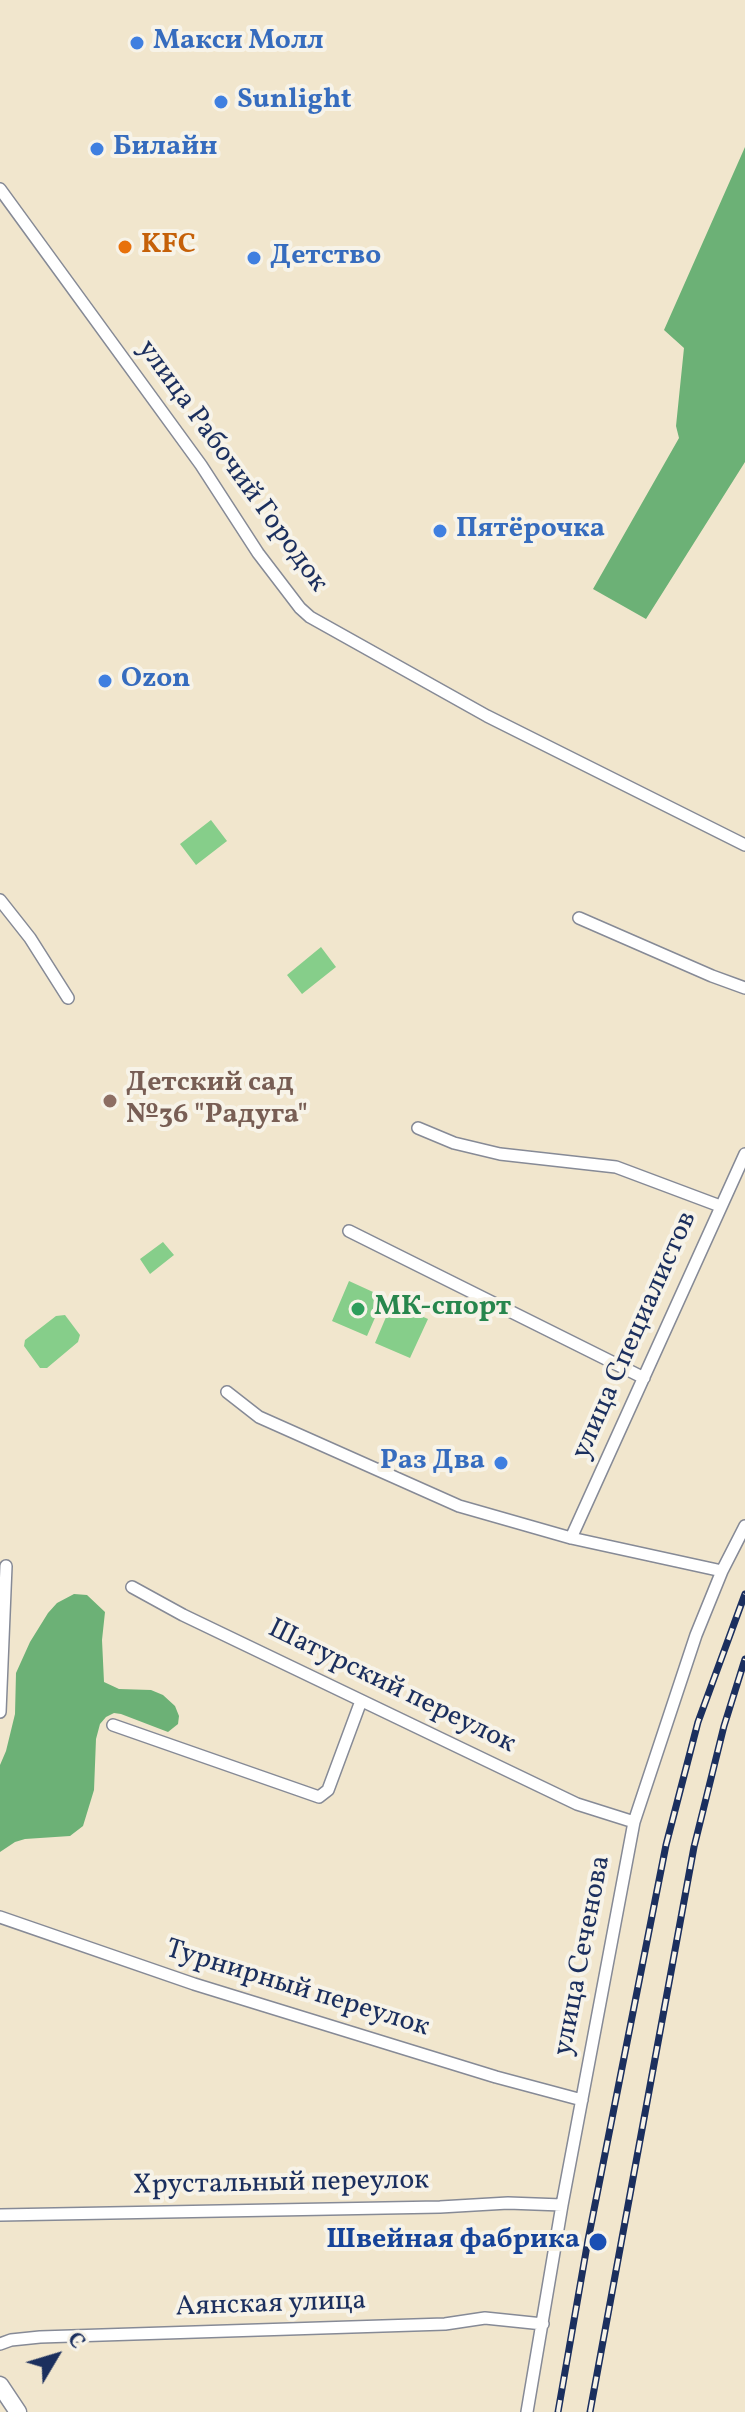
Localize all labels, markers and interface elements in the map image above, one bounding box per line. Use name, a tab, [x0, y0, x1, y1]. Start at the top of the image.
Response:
place label: Макси Молл	[153, 26, 324, 60]
marker: Макси Молл	[128, 34, 146, 52]
place label: Sunlight	[237, 85, 351, 119]
marker: Sunlight	[212, 93, 230, 111]
place label: Билайн	[113, 132, 218, 166]
marker: Билайн	[88, 140, 106, 158]
place label: KFC	[141, 230, 196, 264]
marker: KFC	[116, 238, 134, 256]
place label: Детство	[270, 241, 381, 275]
marker: Детство	[245, 249, 263, 267]
street label: улица Рабочий Городок	[128, 334, 334, 600]
place label: Пятёрочка	[456, 514, 605, 548]
marker: Пятёрочка	[431, 522, 449, 540]
place label: Ozon	[121, 664, 191, 698]
marker: Ozon	[96, 672, 114, 690]
place label: Детский сад №36 "Радуга"	[126, 1068, 308, 1134]
marker: Детский сад №36 "Радуга"	[101, 1092, 119, 1110]
street label: улица Специалистов	[566, 1207, 706, 1465]
place label: МК-спорт	[374, 1292, 511, 1326]
marker: МК-спорт	[349, 1300, 367, 1318]
place label: Раз Два	[380, 1446, 485, 1480]
marker: Раз Два	[492, 1454, 510, 1472]
street label: Шатурский переулок	[262, 1613, 520, 1763]
street label: улица Сеченова	[548, 1853, 620, 2059]
street label: Турнирный переулок	[161, 1934, 433, 2046]
street label: Хрустальный переулок	[133, 2166, 429, 2204]
place label: Швейная фабрика	[326, 2225, 580, 2259]
marker: Швейная фабрика	[587, 2231, 609, 2253]
street label: Аянская улица	[175, 2286, 367, 2326]
north arrow	[16, 2316, 96, 2396]
text: С	[59, 2326, 92, 2356]

